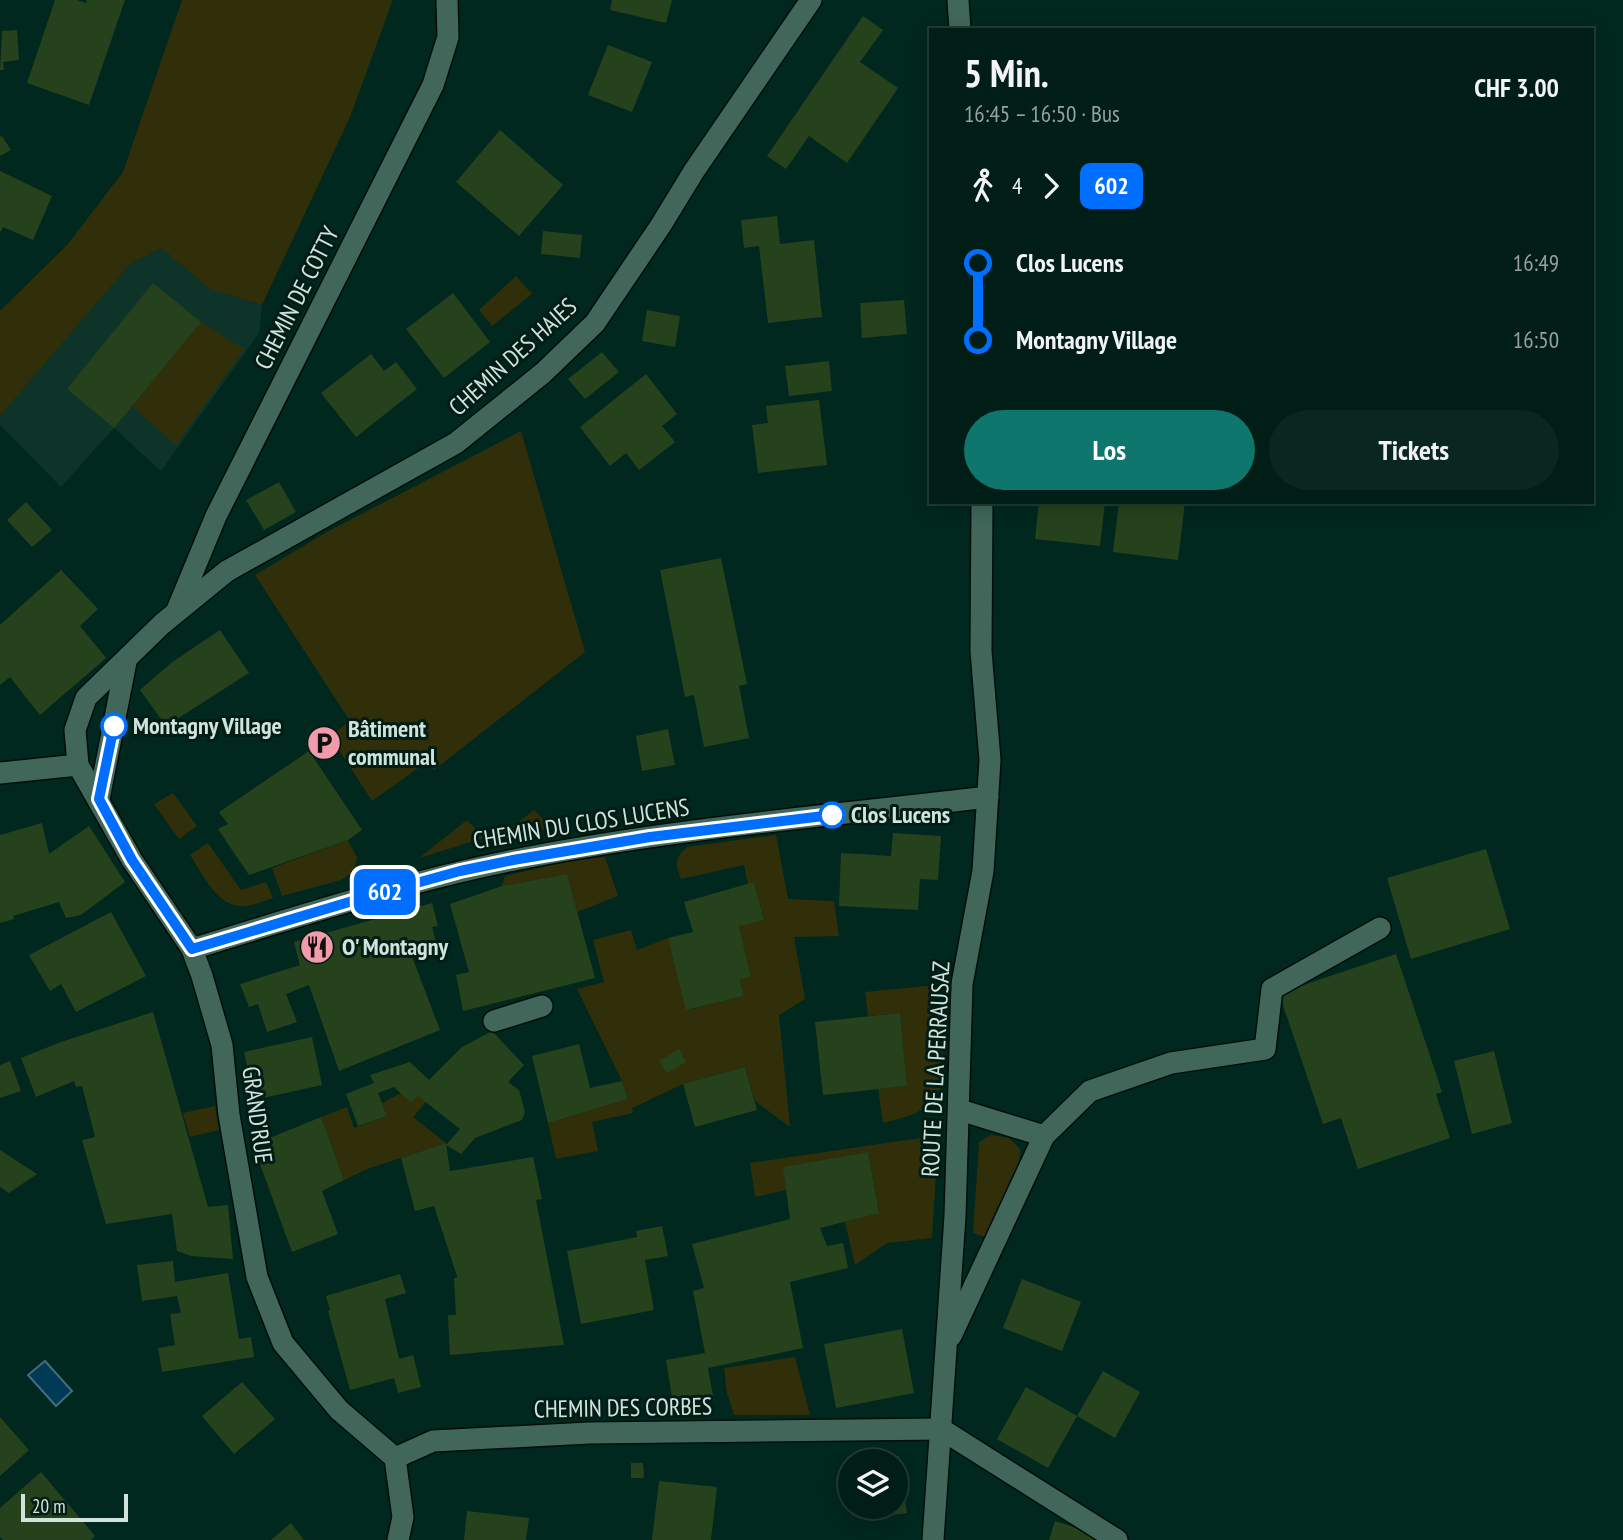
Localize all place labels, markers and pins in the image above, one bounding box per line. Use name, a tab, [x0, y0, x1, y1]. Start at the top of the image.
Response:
place label: Montagny Village	[133, 710, 282, 741]
marker: Montagny Village	[101, 713, 127, 739]
place label: Bâtiment communal	[348, 713, 436, 772]
parking icon: Bâtiment communal	[305, 724, 343, 762]
place label: Clos Lucens	[851, 799, 950, 830]
marker: Clos Lucens	[819, 802, 845, 828]
restaurant icon: O' Montagny	[298, 928, 336, 966]
place label: O' Montagny	[342, 931, 448, 962]

